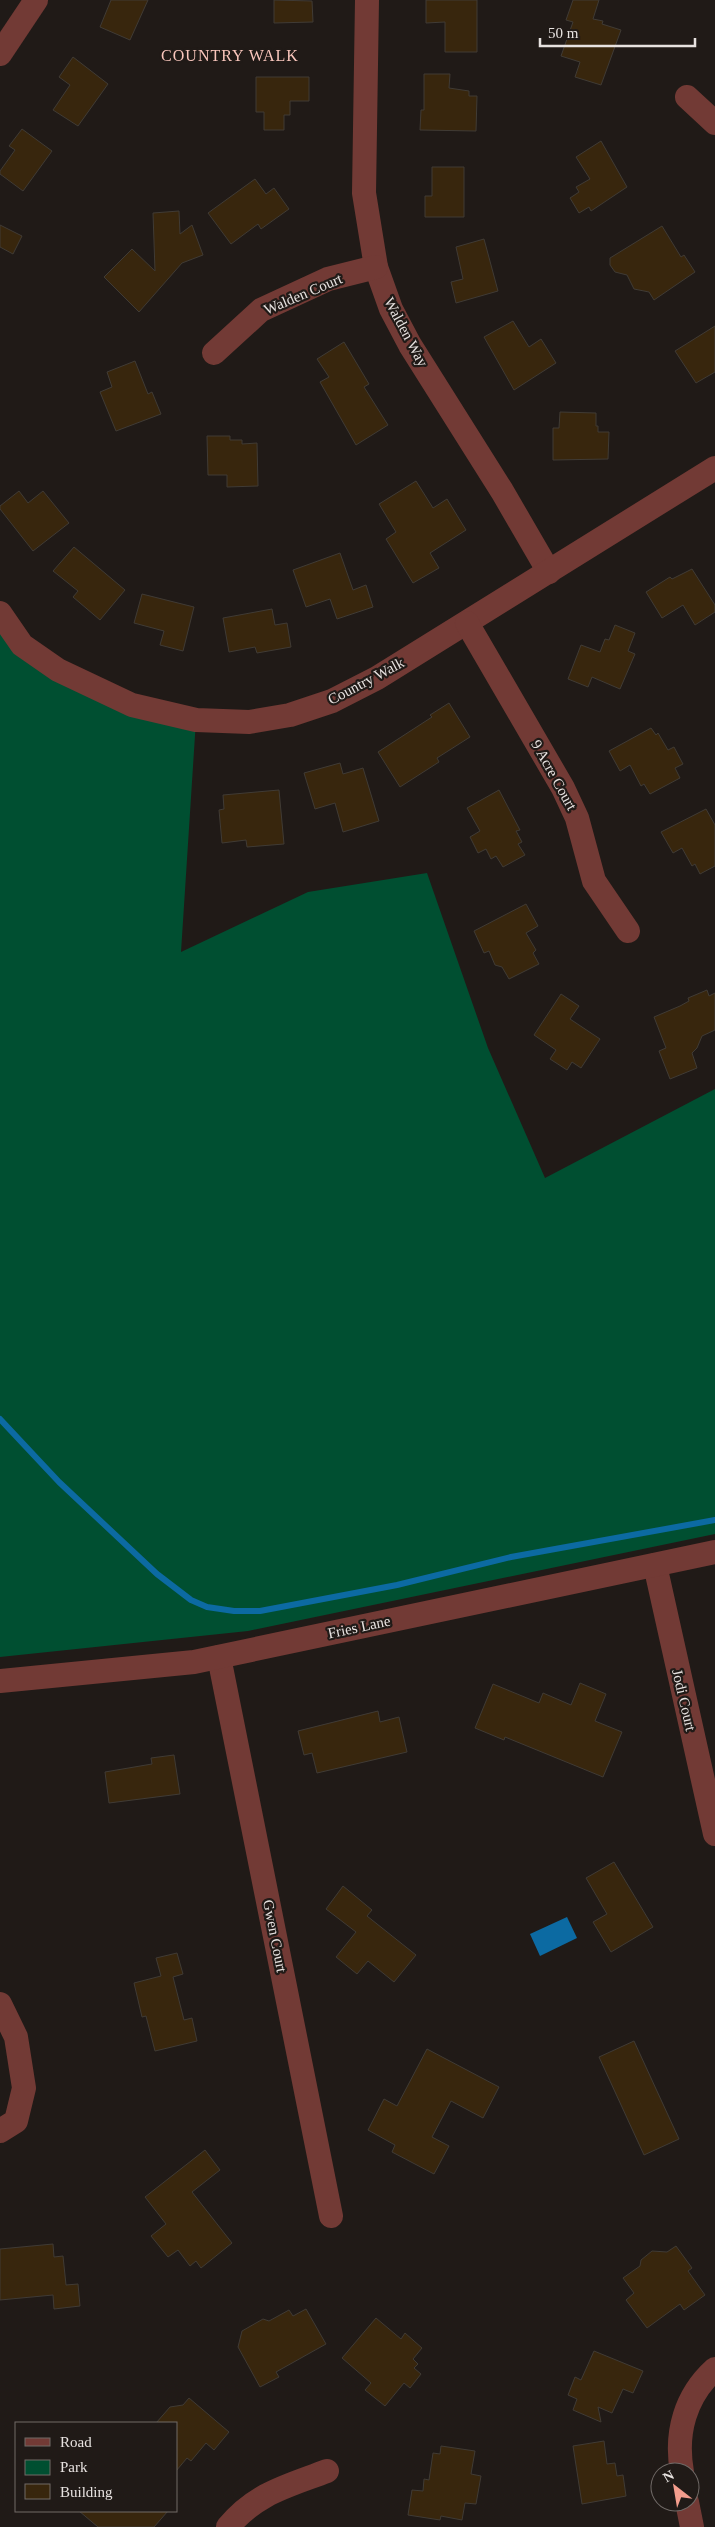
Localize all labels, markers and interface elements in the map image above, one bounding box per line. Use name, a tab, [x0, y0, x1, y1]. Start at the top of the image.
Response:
scale bar	[540, 15, 695, 47]
text: 50 m	[548, 25, 579, 41]
district label: COUNTRY WALK	[161, 47, 299, 64]
street label: Walden Court	[262, 270, 345, 318]
street label: Walden Way	[381, 295, 431, 370]
street label: Country Walk	[325, 654, 407, 708]
street label: 9 Acre Court	[528, 737, 580, 813]
street label: Fries Lane	[326, 1612, 392, 1641]
street label: Jodi Court	[669, 1668, 699, 1733]
street label: Gwen Court	[260, 1898, 290, 1975]
legend	[15, 2422, 178, 2512]
text: Road	[60, 2434, 92, 2450]
text: Park	[60, 2459, 88, 2475]
north arrow	[650, 2462, 700, 2512]
text: N	[660, 2467, 677, 2485]
text: Building	[60, 2484, 113, 2500]

